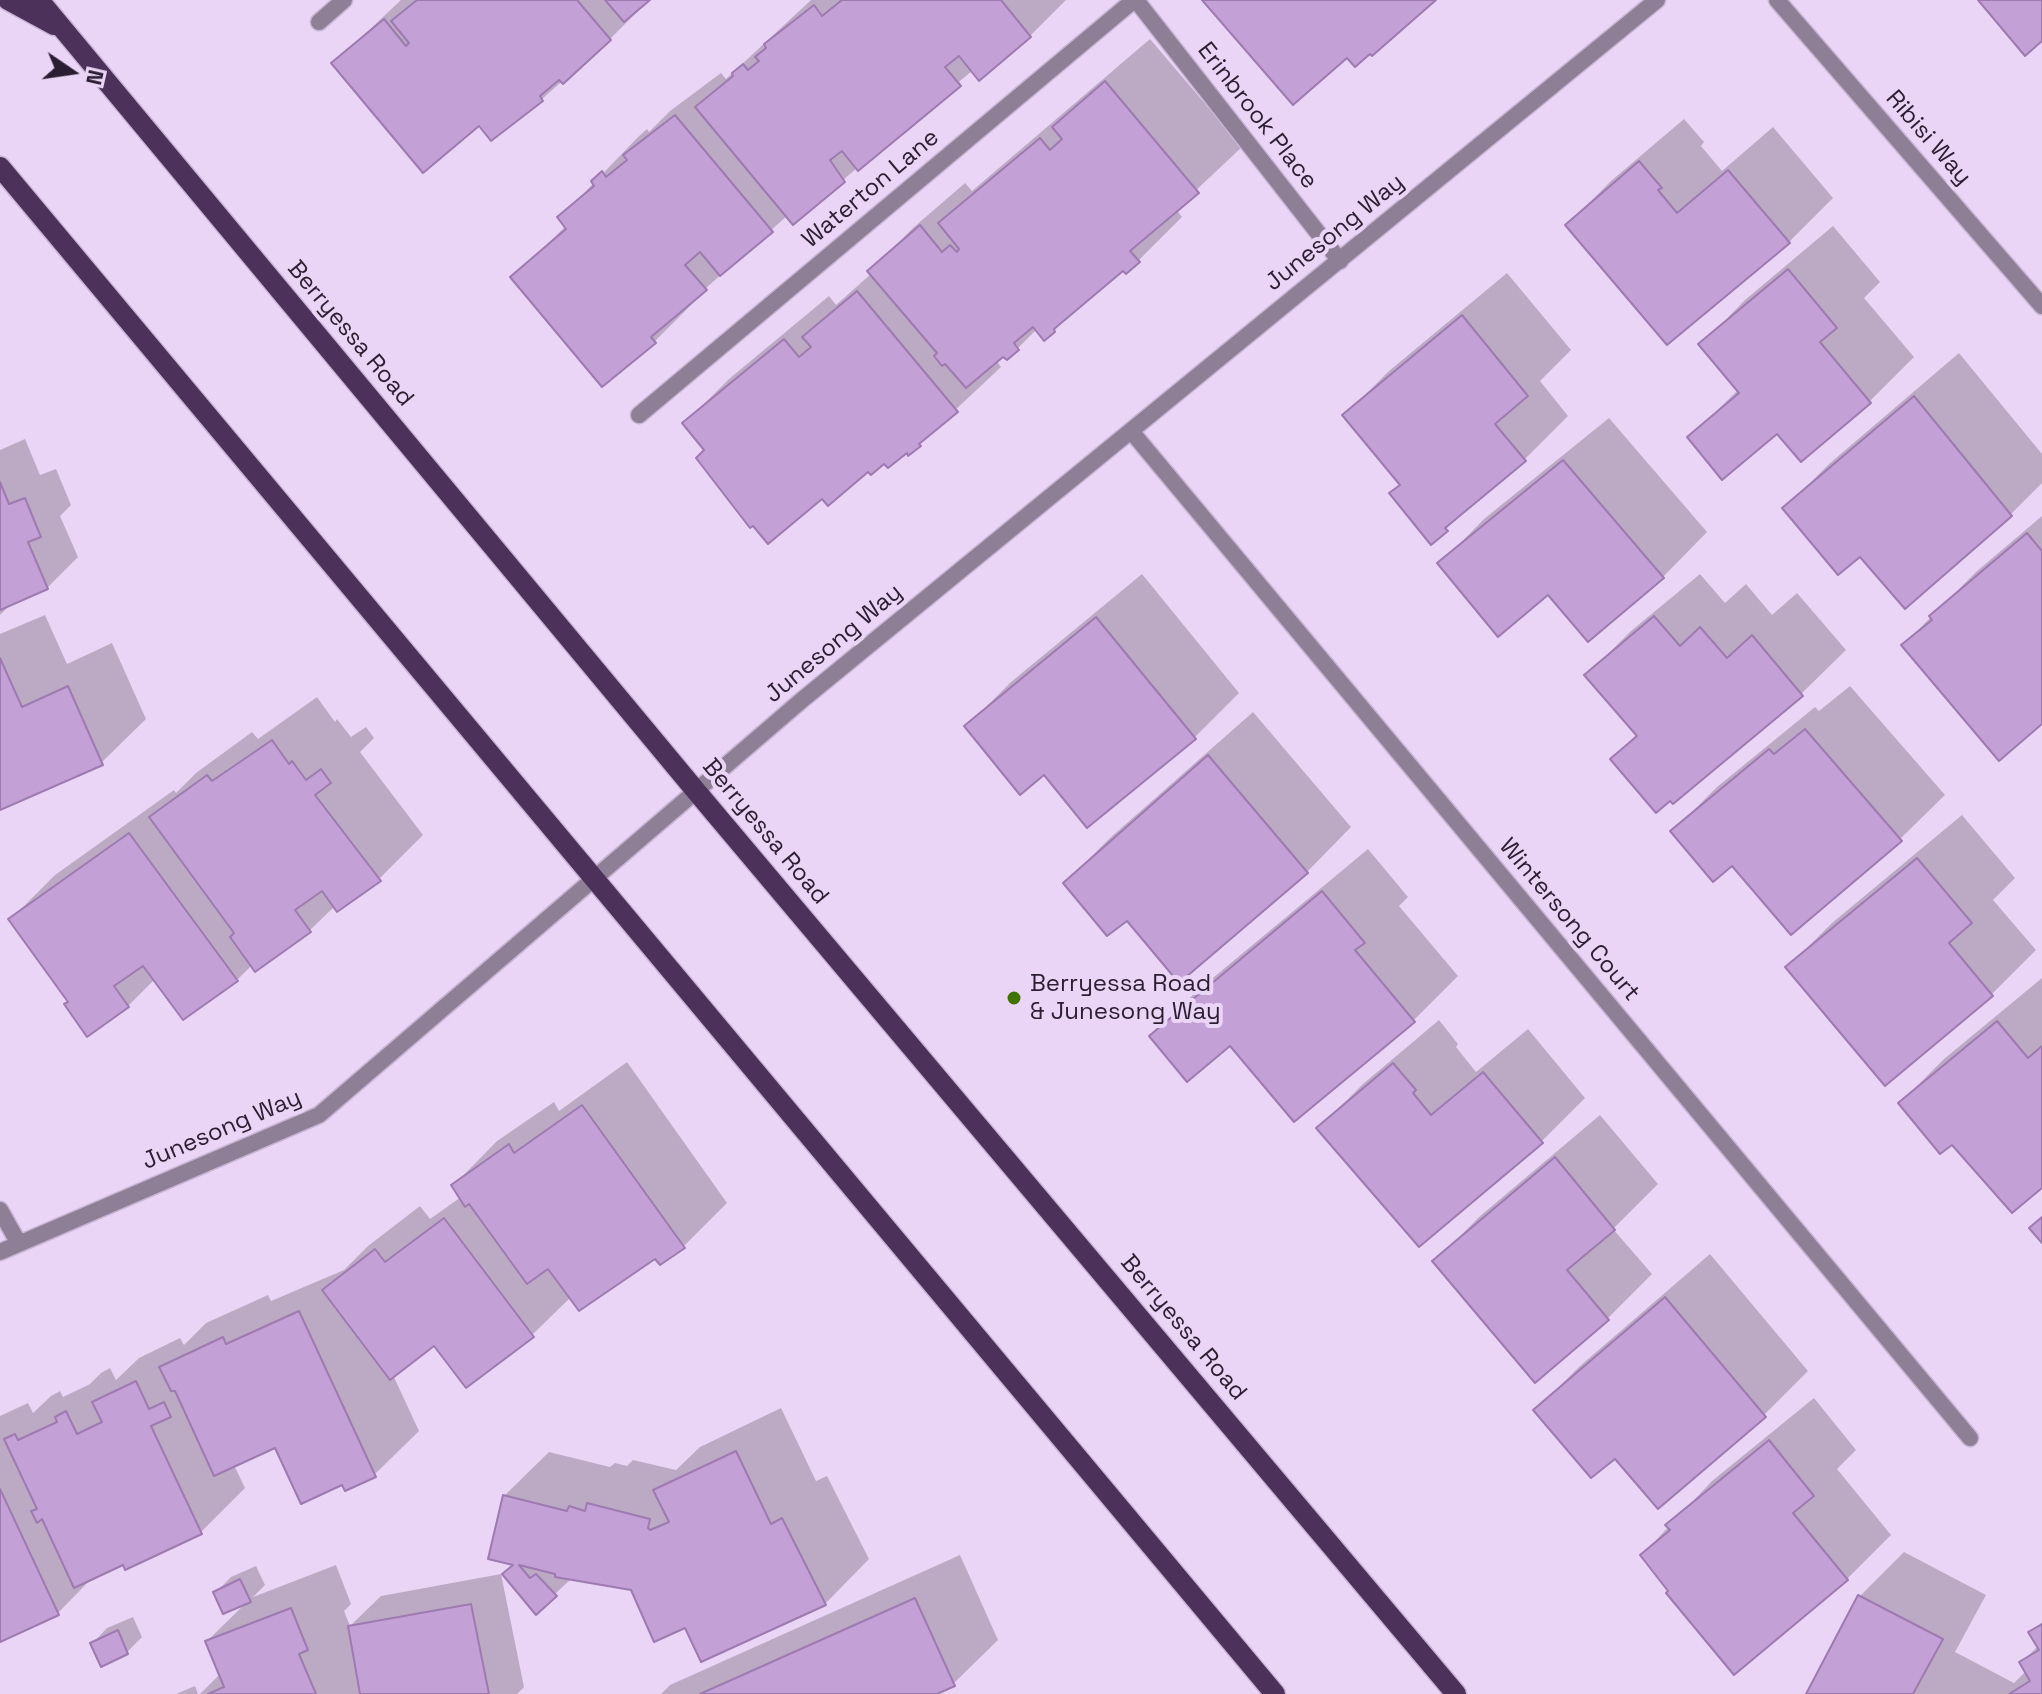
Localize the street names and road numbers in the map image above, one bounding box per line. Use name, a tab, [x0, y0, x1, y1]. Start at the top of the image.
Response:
street label: Erinbrook Place	[1191, 37, 1323, 195]
street label: Ribisi Way	[1879, 85, 1977, 191]
street label: Waterton Lane	[797, 123, 945, 255]
street label: Junesong Way	[1260, 168, 1410, 298]
street label: Berryessa Road	[281, 255, 419, 413]
street label: Junesong Way	[760, 578, 908, 710]
street label: Berryessa Road	[696, 753, 834, 911]
street label: Wintersong Court	[1493, 833, 1645, 1007]
street label: Junesong Way	[138, 1084, 306, 1176]
street label: Berryessa Road	[1114, 1249, 1252, 1407]

